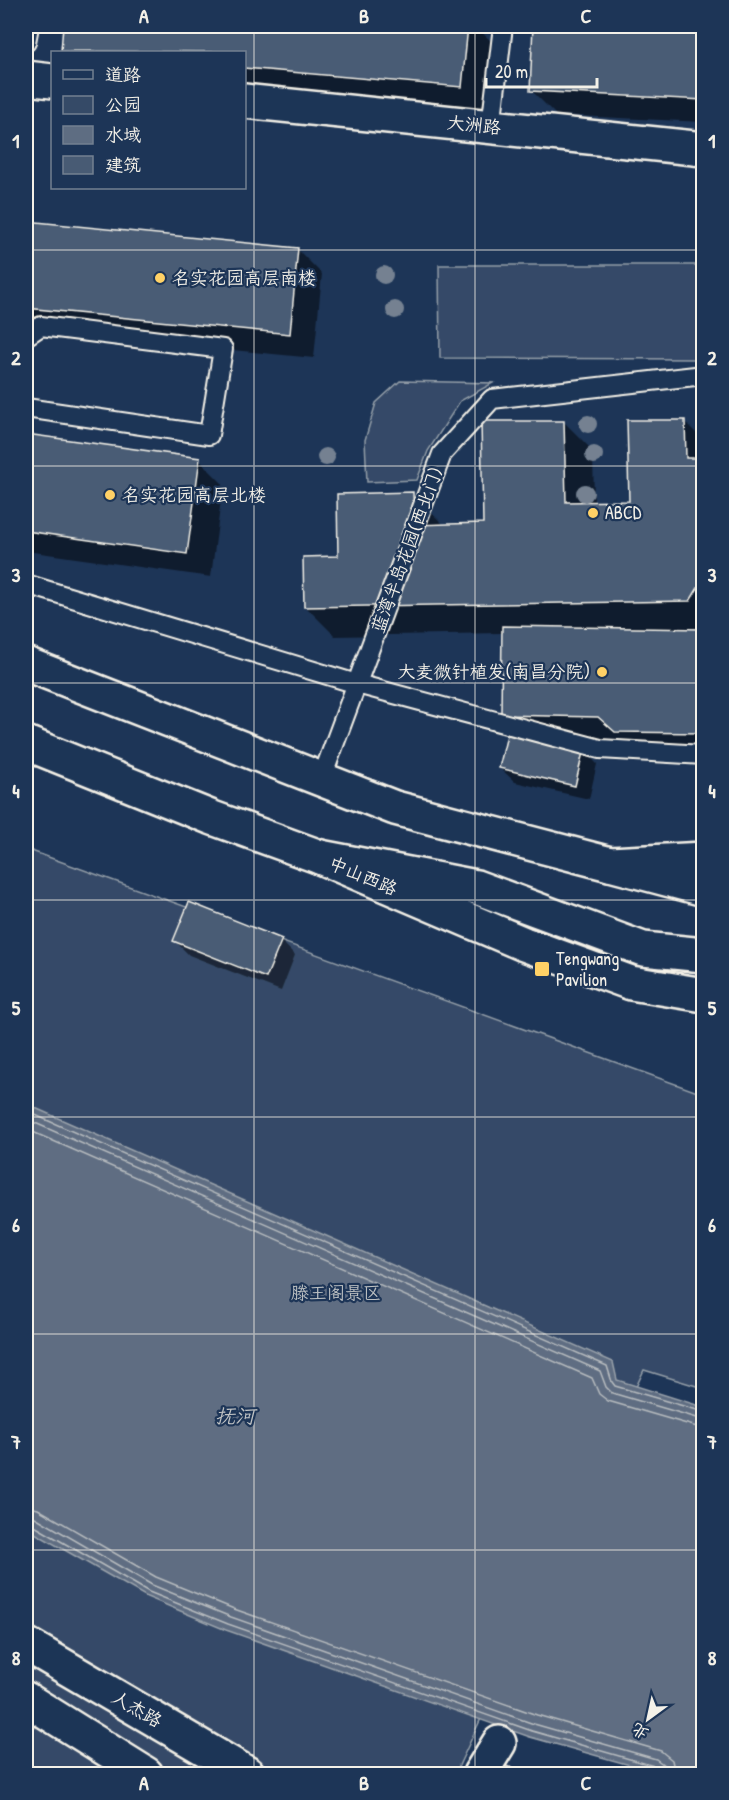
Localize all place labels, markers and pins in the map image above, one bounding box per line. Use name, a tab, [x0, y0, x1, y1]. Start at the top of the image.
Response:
place label: 名实花园高层南楼	[172, 265, 316, 290]
marker: 名实花园高层南楼	[153, 271, 167, 285]
place label: 名实花园高层北楼	[122, 482, 266, 507]
marker: 名实花园高层北楼	[103, 488, 117, 502]
place label: ABCD	[605, 500, 642, 525]
marker: ABCD	[586, 506, 600, 520]
place label: 大麦微针植发(南昌分院)	[397, 659, 590, 684]
marker: 大麦微针植发(南昌分院)	[595, 665, 609, 679]
place label: Tengwang Pavilion	[556, 946, 619, 992]
marker: Tengwang Pavilion	[533, 960, 551, 978]

